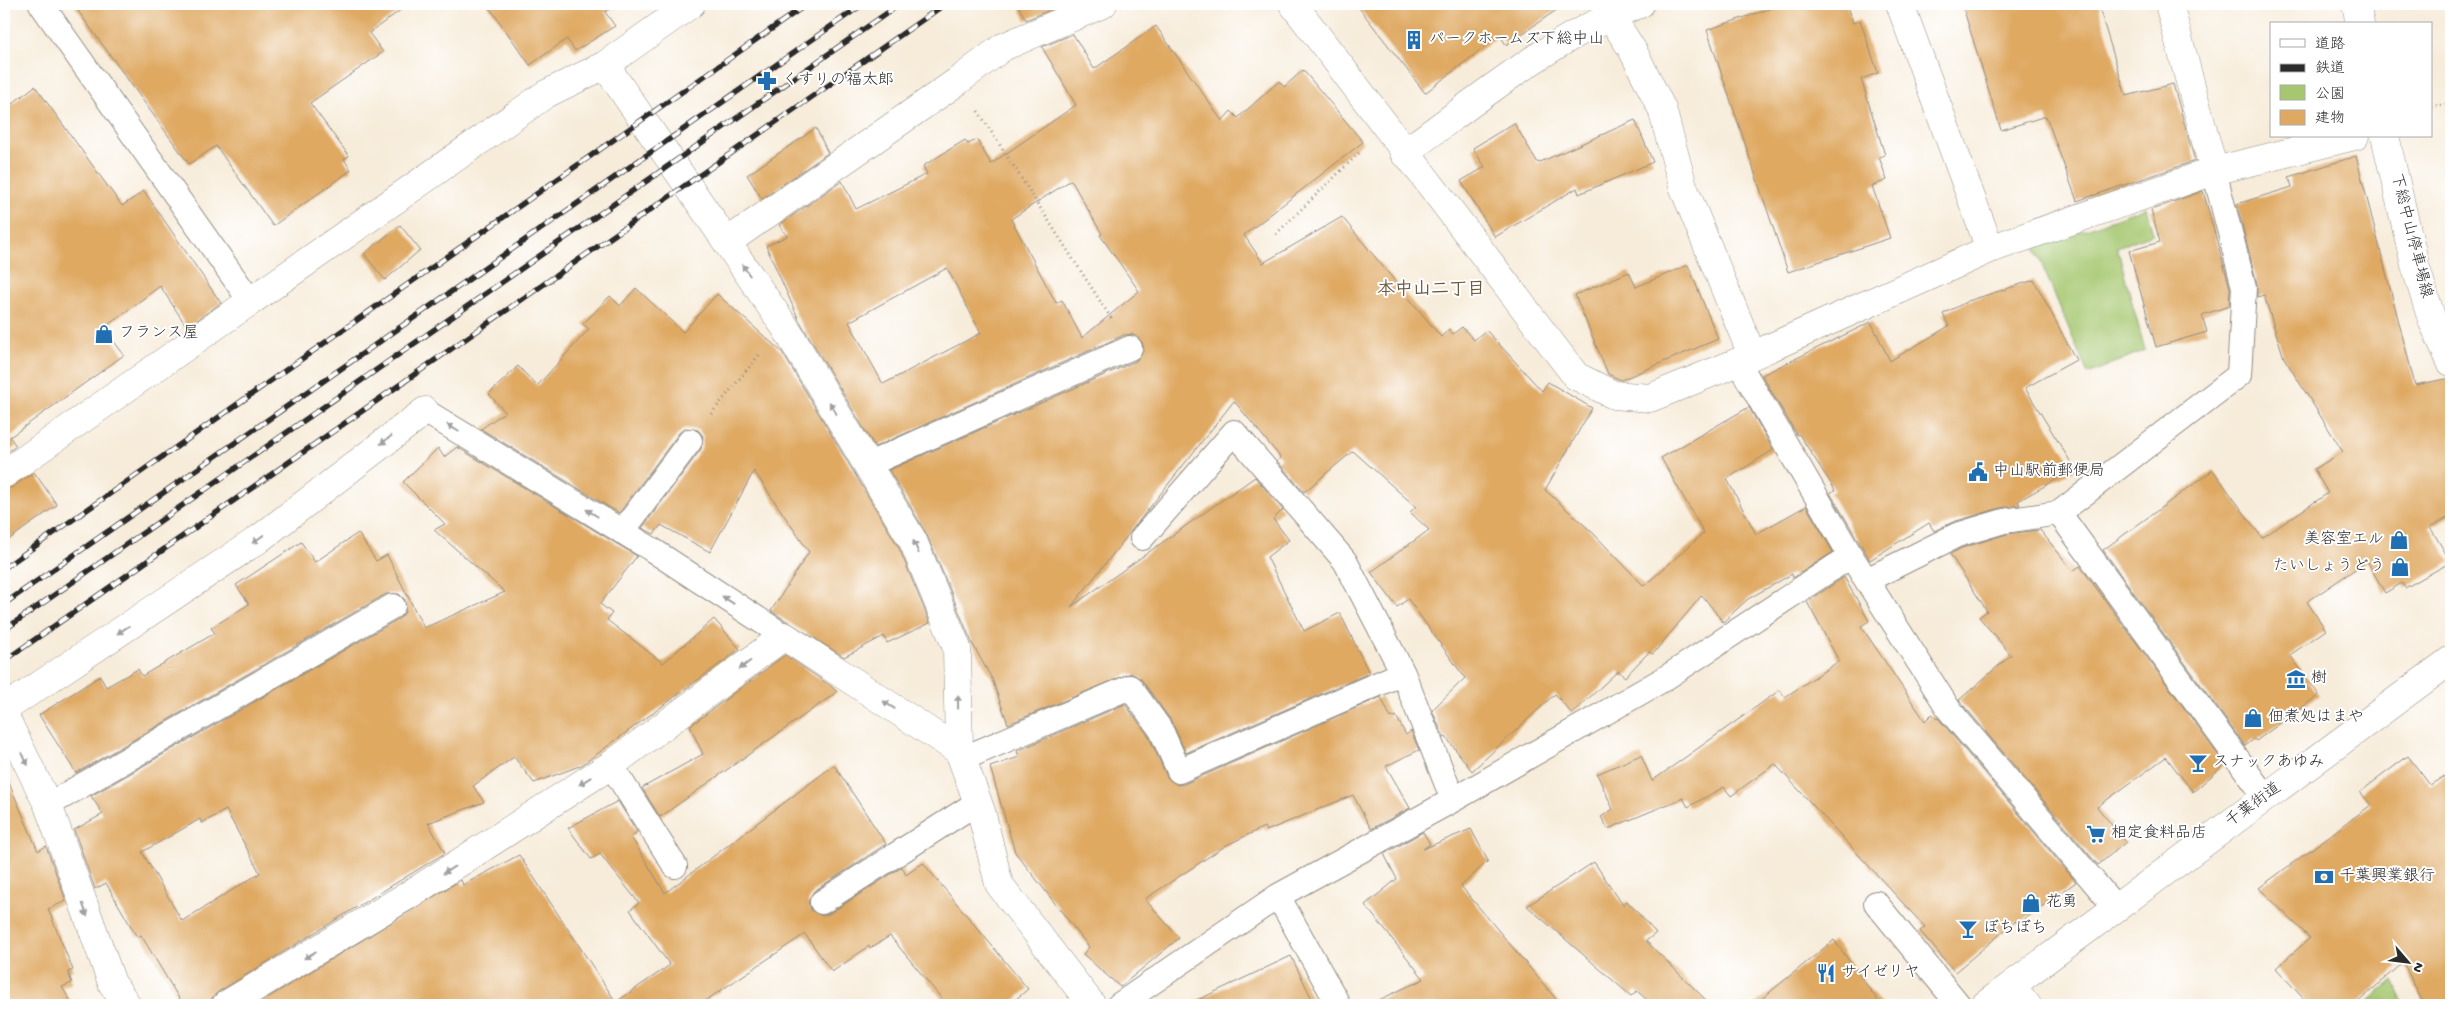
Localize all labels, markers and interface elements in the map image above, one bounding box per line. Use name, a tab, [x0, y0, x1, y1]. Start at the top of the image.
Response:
legend	[2270, 22, 2432, 138]
building icon: パークホームズ下総中山	[1403, 29, 1425, 51]
place label: パークホームズ下総中山	[1429, 30, 1604, 50]
text: 道路	[2315, 36, 2345, 54]
text: 鉄道	[2315, 60, 2345, 78]
pharmacy icon: くすりの福太郎	[756, 70, 778, 92]
place label: くすりの福太郎	[782, 71, 894, 91]
text: 公園	[2315, 86, 2345, 104]
text: 建物	[2315, 110, 2345, 128]
street label: 下総中山停車場線	[2385, 171, 2437, 300]
one-way arrow	[741, 264, 751, 277]
district label: 本中山二丁目	[1377, 279, 1485, 301]
shop icon: フランス屋	[93, 323, 115, 345]
place label: フランス屋	[119, 324, 199, 344]
one-way arrow	[828, 401, 837, 414]
one-way arrow	[447, 423, 460, 432]
one-way arrow	[379, 435, 393, 445]
public building icon: 中山駅前郵便局	[1967, 461, 1989, 483]
place label: 中山駅前郵便局	[1993, 462, 2105, 482]
one-way arrow	[585, 508, 598, 517]
shop icon: 美容室エル	[2388, 529, 2410, 551]
place label: 美容室エル	[2304, 530, 2384, 550]
one-way arrow	[252, 534, 265, 545]
one-way arrow	[911, 540, 919, 555]
shop icon: たいしょうどう	[2389, 556, 2411, 578]
place label: たいしょうどう	[2273, 557, 2385, 577]
one-way arrow	[722, 595, 735, 605]
one-way arrow	[116, 625, 130, 635]
one-way arrow	[739, 660, 752, 671]
museum icon: 樹	[2285, 668, 2307, 690]
place label: 樹	[2311, 669, 2327, 689]
one-way arrow	[954, 694, 962, 710]
one-way arrow	[882, 700, 895, 710]
shop icon: 佃煮処はまや	[2242, 707, 2264, 729]
place label: 佃煮処はまや	[2268, 708, 2364, 728]
one-way arrow	[21, 752, 29, 766]
bar icon: スナックあゆみ	[2187, 752, 2209, 774]
place label: スナックあゆみ	[2213, 753, 2324, 773]
one-way arrow	[578, 777, 592, 786]
street label: 千葉街道	[2222, 779, 2285, 832]
supermarket icon: 相定食料品店	[2085, 823, 2107, 845]
place label: 相定食料品店	[2111, 823, 2207, 844]
one-way arrow	[442, 865, 455, 875]
bank icon: 千葉興業銀行	[2313, 866, 2335, 888]
place label: 千葉興業銀行	[2339, 867, 2435, 887]
shop icon: 花勇	[2020, 892, 2042, 914]
place label: 花勇	[2046, 893, 2078, 913]
one-way arrow	[81, 903, 89, 918]
bar icon: ぼちぼち	[1957, 918, 1979, 940]
place label: ぼちぼち	[1983, 919, 2047, 939]
north arrow	[2382, 936, 2432, 986]
one-way arrow	[304, 950, 317, 959]
text: N	[2408, 959, 2427, 975]
restaurant icon: サイゼリヤ	[1815, 962, 1837, 984]
place label: サイゼリヤ	[1841, 964, 1920, 983]

